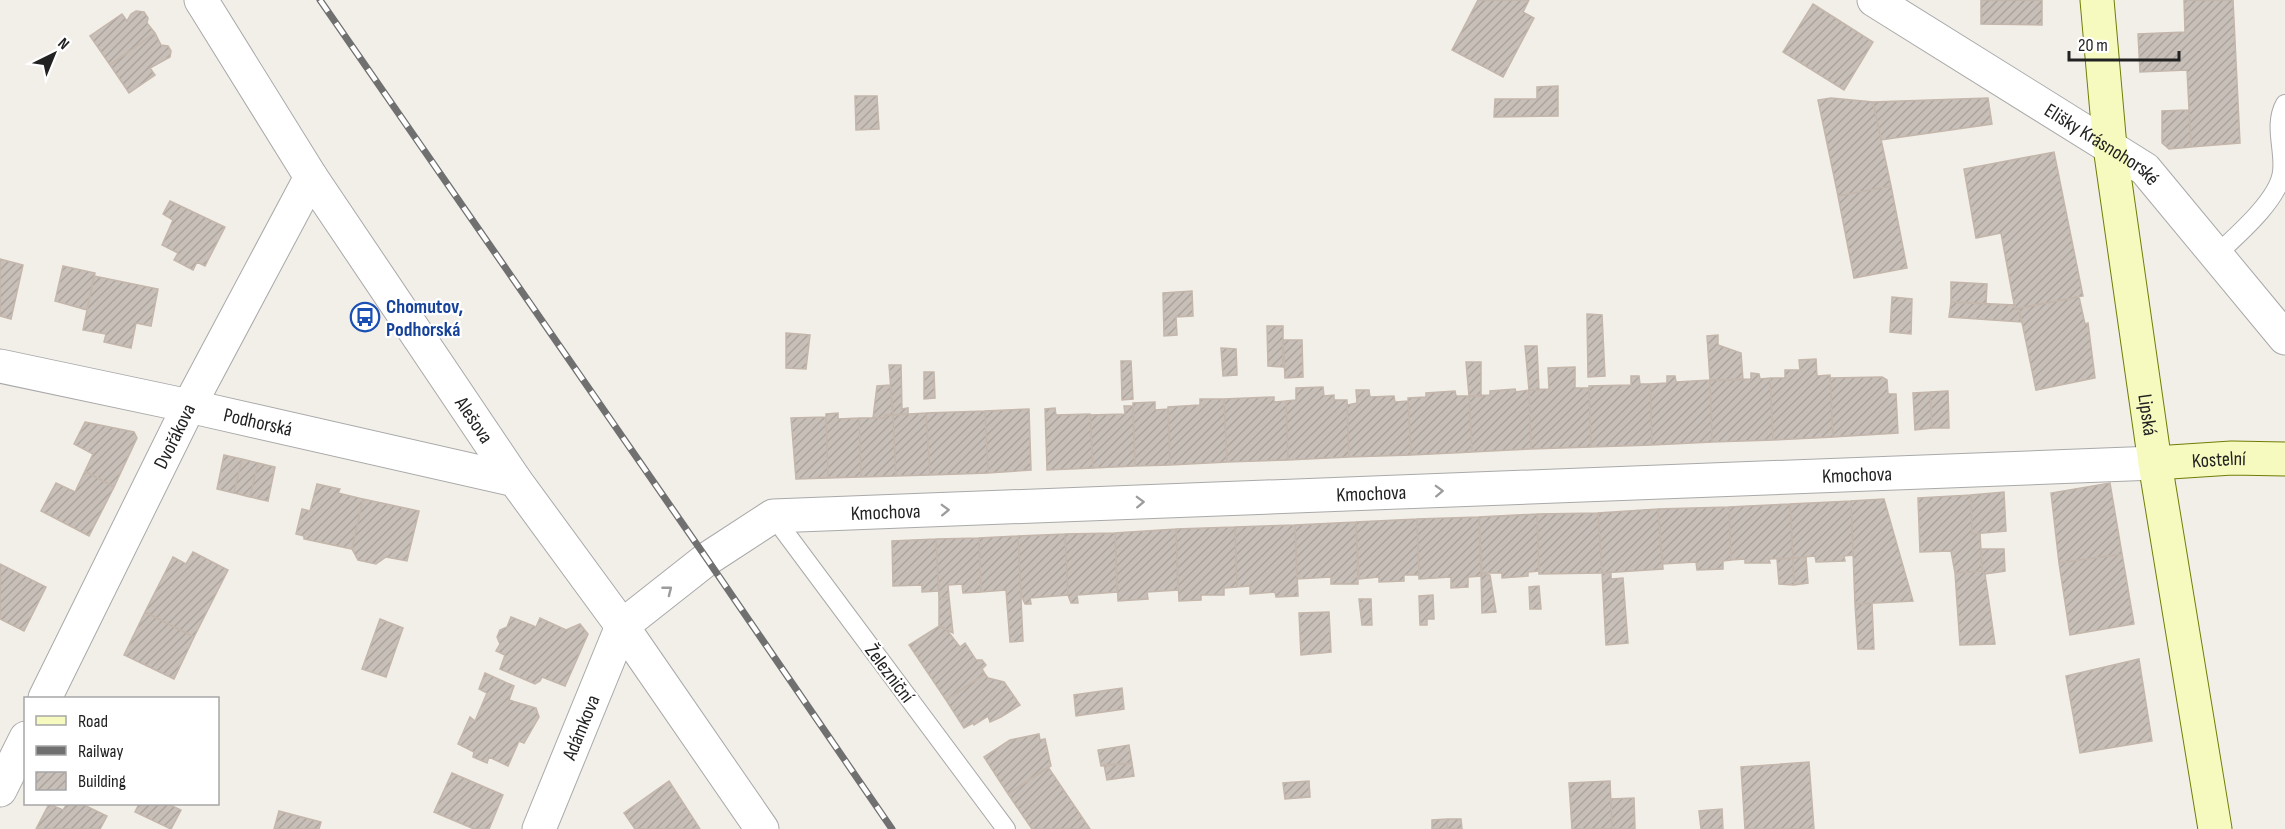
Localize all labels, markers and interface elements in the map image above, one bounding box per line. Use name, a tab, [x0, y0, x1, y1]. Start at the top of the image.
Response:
north arrow	[24, 24, 84, 84]
scale bar	[2069, 24, 2178, 62]
text: N	[54, 34, 73, 54]
text: 20 m	[2078, 35, 2108, 56]
street label: Elišky Krásnohorské	[2040, 98, 2164, 190]
place label: Chomutov, Podhorská	[386, 295, 463, 342]
bus stop icon: Chomutov, Podhorská	[349, 301, 381, 333]
street label: Alešova	[449, 392, 498, 448]
street label: Lipská	[2132, 392, 2162, 437]
street label: Dvořákova	[149, 400, 201, 473]
street label: Podhorská	[221, 403, 295, 442]
street label: Kostelní	[2191, 447, 2246, 474]
street label: Kmochova	[1822, 462, 1892, 489]
street label: Kmochova	[1336, 481, 1407, 507]
one-way arrow	[1435, 484, 1444, 497]
one-way arrow	[1135, 496, 1144, 509]
street label: Kmochova	[850, 499, 921, 526]
one-way arrow	[940, 503, 949, 516]
one-way arrow	[662, 586, 673, 597]
street label: Železniční	[859, 640, 919, 708]
street label: Adámkova	[557, 692, 605, 764]
legend	[24, 697, 219, 805]
text: Road	[78, 711, 108, 732]
text: Railway	[78, 741, 123, 762]
text: Building	[78, 771, 126, 792]

